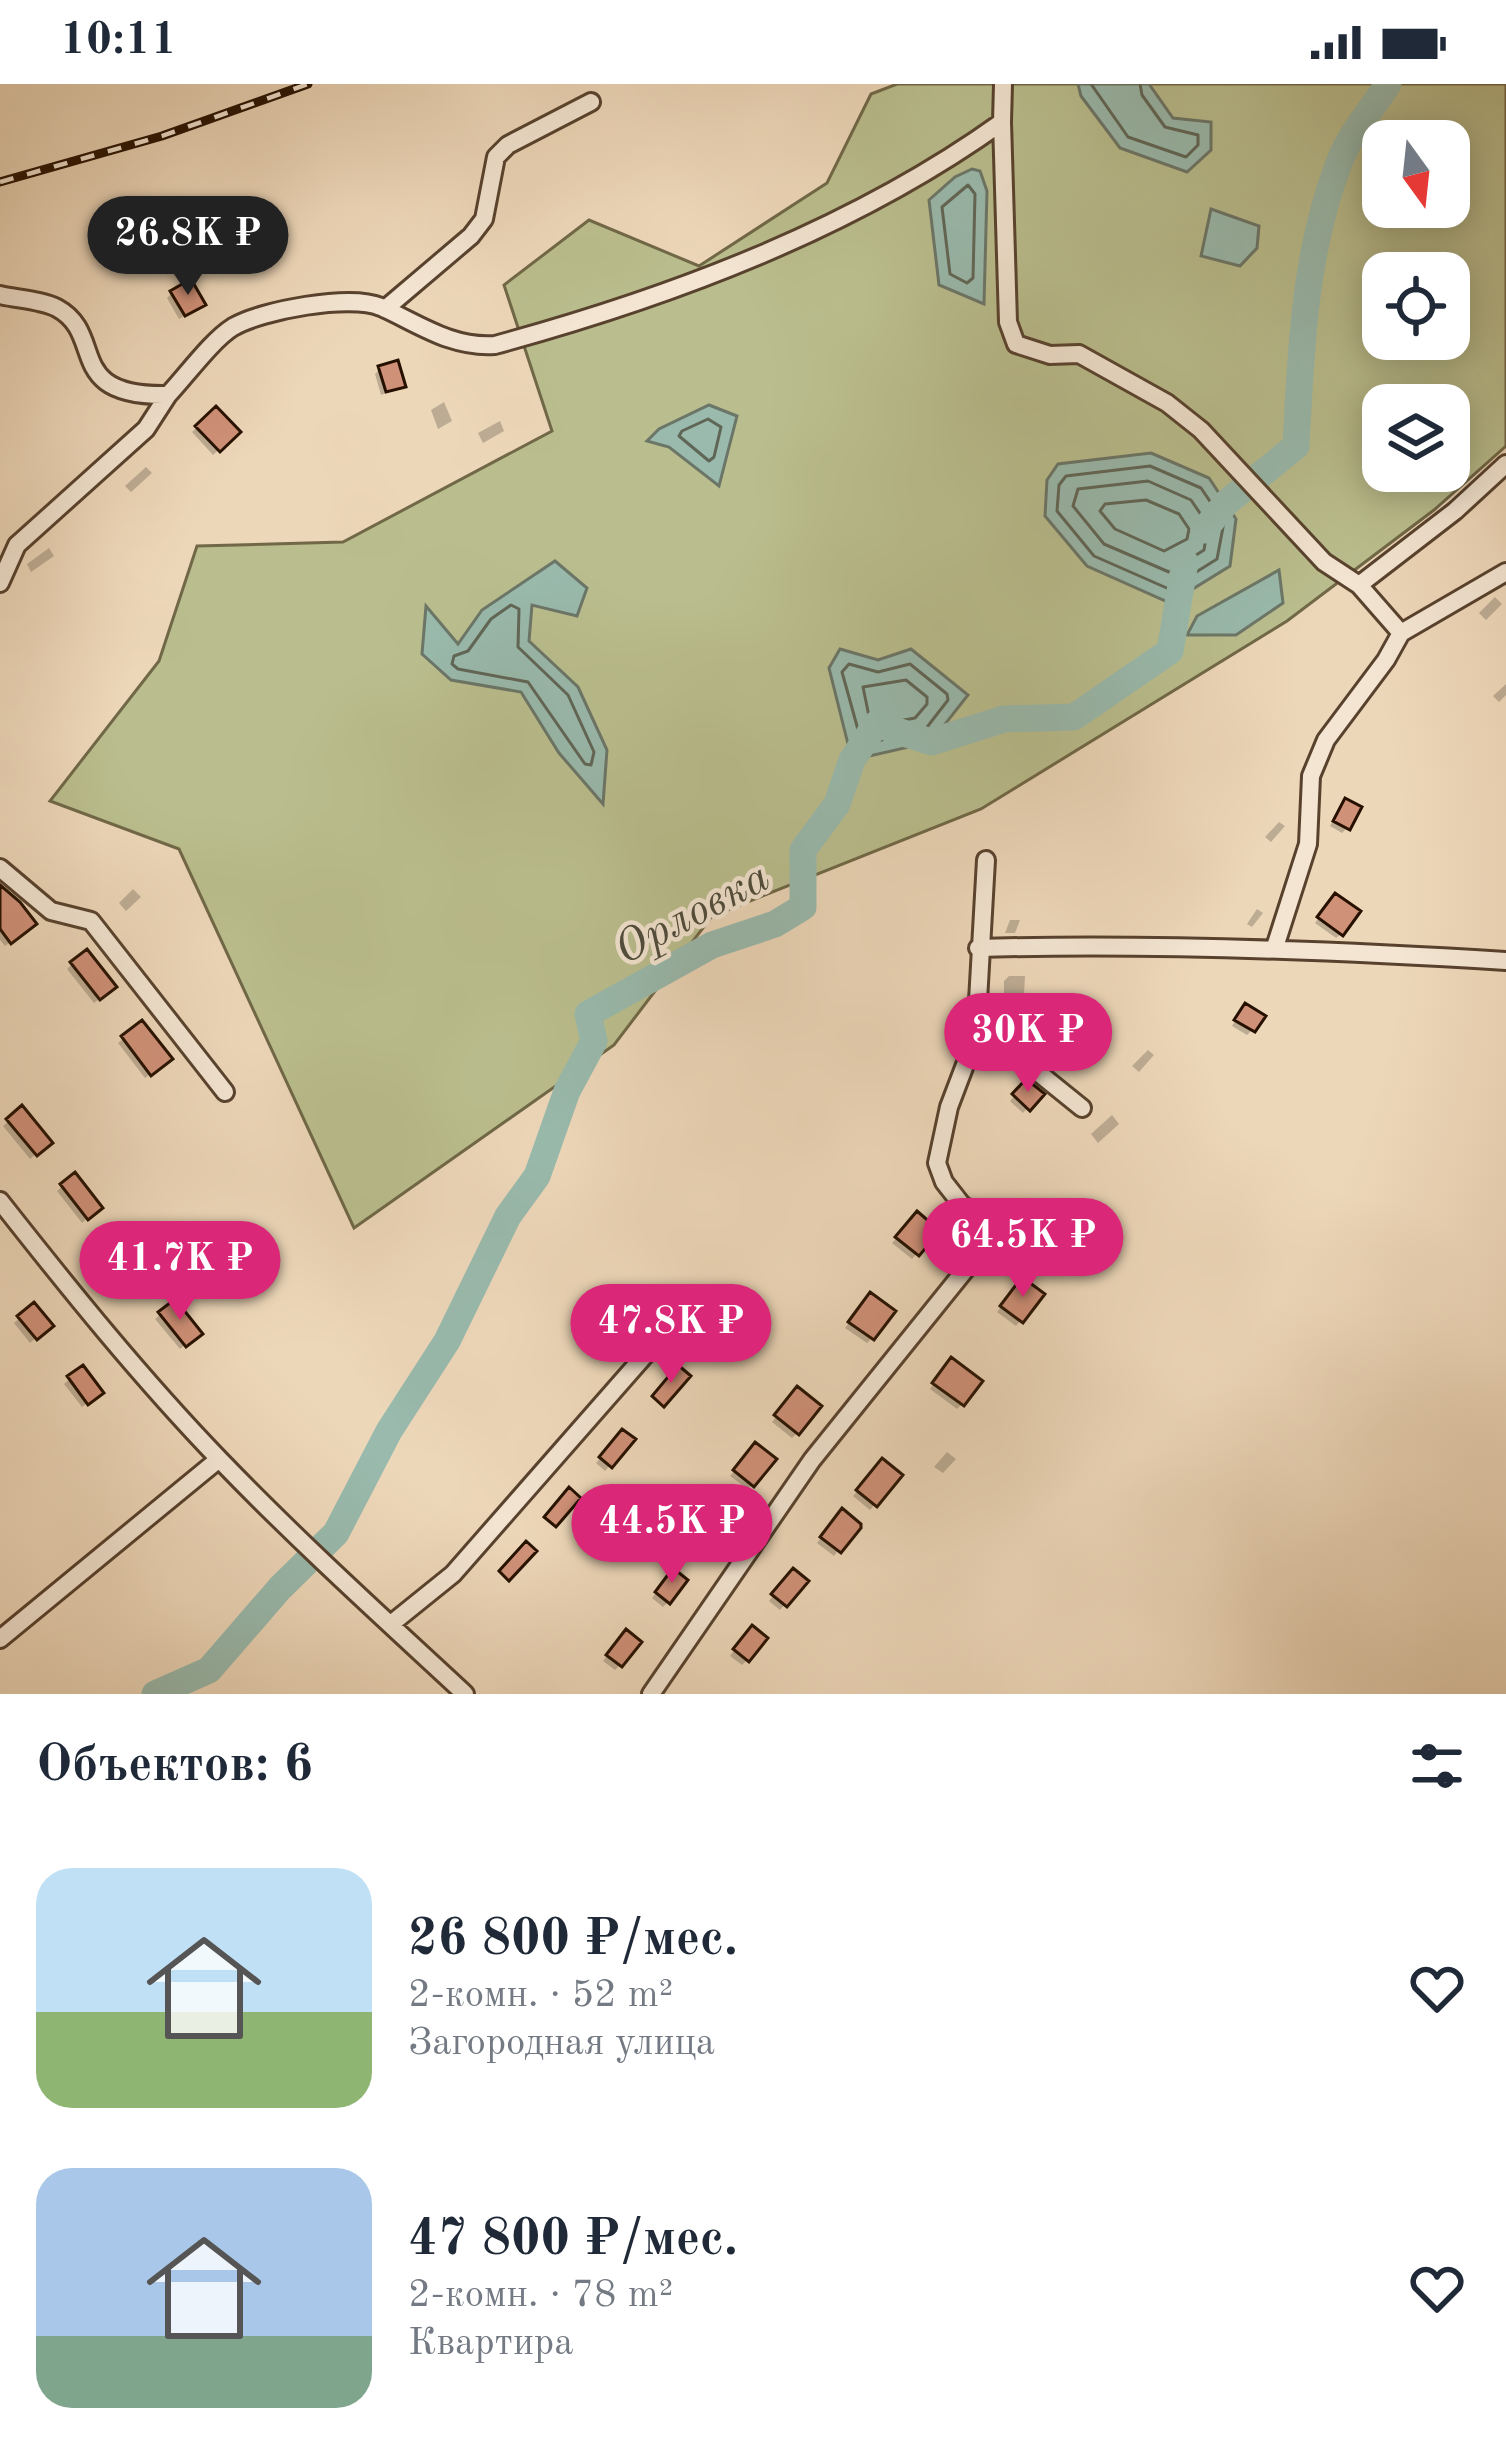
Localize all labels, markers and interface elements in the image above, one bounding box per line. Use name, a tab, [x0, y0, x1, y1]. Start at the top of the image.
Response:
text: 10:11	[60, 19, 177, 64]
north arrow	[1362, 120, 1470, 228]
map controls	[1362, 120, 1470, 492]
pin: 26.8K ₽	[77, 196, 299, 298]
text: 26.8K ₽	[114, 215, 262, 254]
button: locate	[1362, 252, 1470, 360]
button: layers	[1362, 384, 1470, 492]
water label: Орловка	[608, 856, 778, 974]
pin: 30K ₽	[944, 993, 1112, 1095]
text: 30K ₽	[971, 1012, 1085, 1051]
pin: 64.5K ₽	[912, 1198, 1134, 1300]
text: 64.5K ₽	[949, 1217, 1097, 1256]
pin: 41.7K ₽	[69, 1221, 291, 1323]
text: 41.7K ₽	[106, 1240, 254, 1279]
pin: 47.8K ₽	[560, 1284, 782, 1386]
text: 47.8K ₽	[597, 1303, 745, 1342]
pin: 44.5K ₽	[561, 1484, 783, 1586]
text: 44.5K ₽	[598, 1503, 746, 1542]
icon: filters	[1404, 1733, 1470, 1799]
text: Объектов: 6	[36, 1741, 313, 1792]
text: 26 800 ₽/мес.	[408, 1915, 738, 1966]
icon: home	[132, 1916, 276, 2060]
icon: heart	[1404, 1955, 1470, 2021]
text: 2-комн. · 52 m²	[408, 1976, 673, 2015]
text: Загородная улица	[408, 2024, 715, 2063]
text: 47 800 ₽/мес.	[408, 2215, 738, 2266]
icon: home	[132, 2216, 276, 2360]
icon: heart	[1404, 2255, 1470, 2321]
text: 2-комн. · 78 m²	[408, 2276, 673, 2315]
text: Квартира	[408, 2324, 573, 2363]

